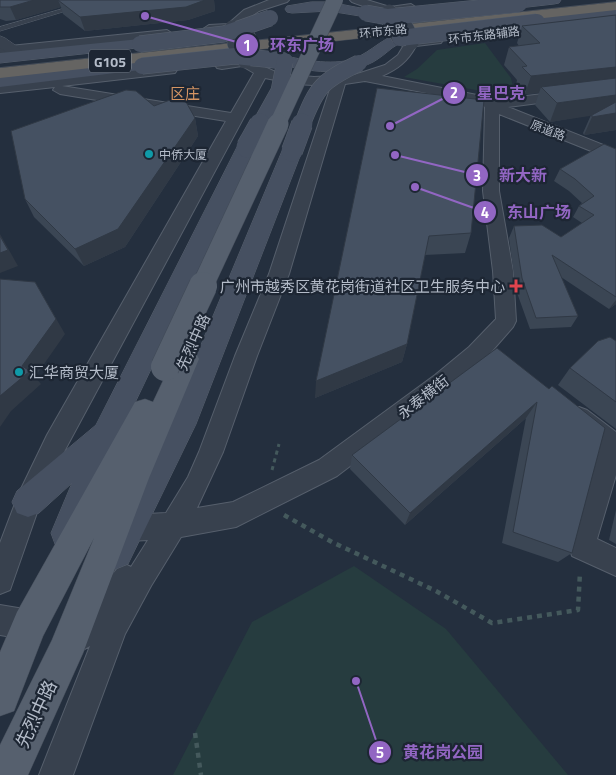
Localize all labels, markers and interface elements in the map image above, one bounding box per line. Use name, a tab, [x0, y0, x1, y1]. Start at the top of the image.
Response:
street label: 环市东路	[358, 19, 408, 43]
street label: 环市东路辅路	[447, 21, 521, 49]
callout: 环东广场	[235, 30, 344, 61]
text: 环东广场	[270, 33, 334, 57]
text: 1	[243, 34, 251, 57]
road number: G105	[89, 49, 131, 72]
callout: 星巴克	[442, 78, 535, 109]
text: 2	[450, 81, 458, 104]
text: 星巴克	[477, 81, 525, 105]
district label: 区庄	[170, 82, 200, 105]
street label: 原道路	[528, 115, 568, 145]
place label: 中侨大厦	[159, 145, 207, 164]
marker: 中侨大厦	[143, 148, 155, 160]
callout: 新大新	[464, 160, 557, 191]
text: 新大新	[499, 163, 547, 187]
text: 3	[473, 164, 481, 187]
callout: 东山广场	[472, 197, 581, 228]
text: 东山广场	[507, 200, 571, 224]
text: 4	[481, 201, 489, 224]
place label: 广州市越秀区黄花岗街道社区卫生服务中心	[220, 275, 505, 298]
marker: 广州市越秀区黄花岗街道社区卫生服务中心	[509, 279, 523, 293]
street label: 先烈中路	[170, 310, 216, 374]
place label: 汇华商贸大厦	[29, 361, 119, 384]
marker: 汇华商贸大厦	[13, 366, 25, 378]
street label: 永泰横街	[392, 369, 454, 425]
street label: 先烈中路	[9, 676, 63, 752]
callout: 黄花岗公园	[368, 737, 493, 768]
text: 黄花岗公园	[403, 740, 483, 764]
text: 5	[376, 741, 384, 764]

